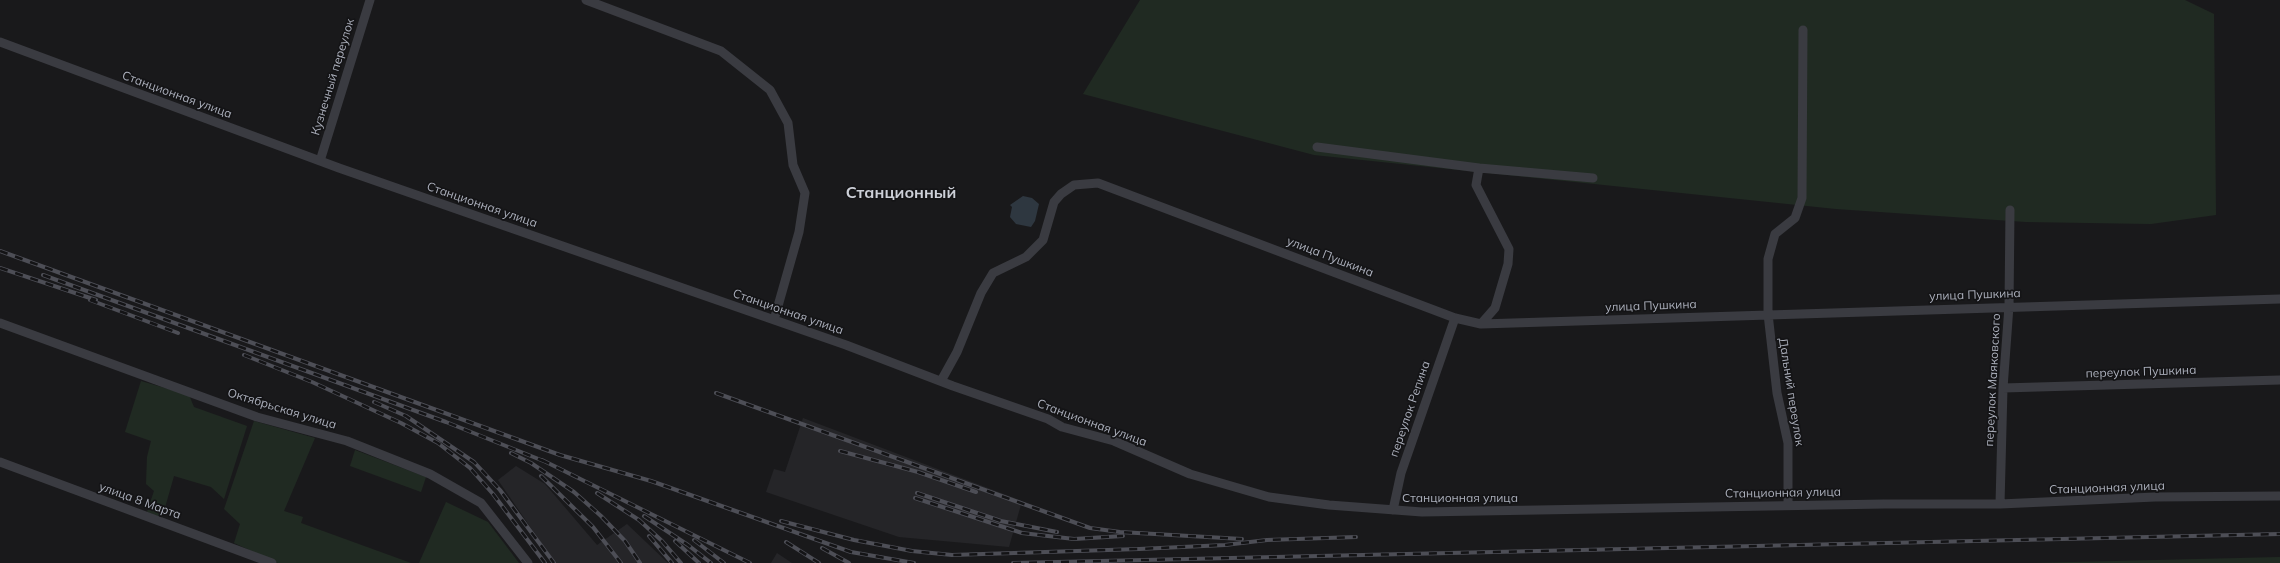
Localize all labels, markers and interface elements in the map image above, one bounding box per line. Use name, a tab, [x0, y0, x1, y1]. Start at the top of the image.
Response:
street label: Кузнечный переулок	[308, 17, 358, 137]
street label: Станционная улица	[120, 68, 234, 122]
street label: Станционная улица	[425, 179, 539, 231]
district label: Станционный	[846, 183, 956, 203]
street label: улица Пушкина	[1285, 234, 1375, 280]
street label: Станционная улица	[731, 286, 845, 338]
street label: улица Пушкина	[1929, 286, 2021, 304]
street label: улица Пушкина	[1605, 297, 1697, 315]
street label: переулок Маяковского	[1982, 313, 2004, 447]
street label: Дальний переулок	[1775, 337, 1807, 447]
street label: переулок Репина	[1387, 359, 1433, 459]
street label: переулок Пушкина	[2085, 363, 2197, 381]
street label: Октябрьская улица	[226, 386, 338, 432]
street label: Станционная улица	[1035, 396, 1149, 450]
street label: Станционная улица	[2049, 479, 2165, 497]
street label: улица 8 Марта	[97, 480, 183, 522]
street label: Станционная улица	[1725, 485, 1841, 501]
street label: Станционная улица	[1402, 491, 1518, 505]

